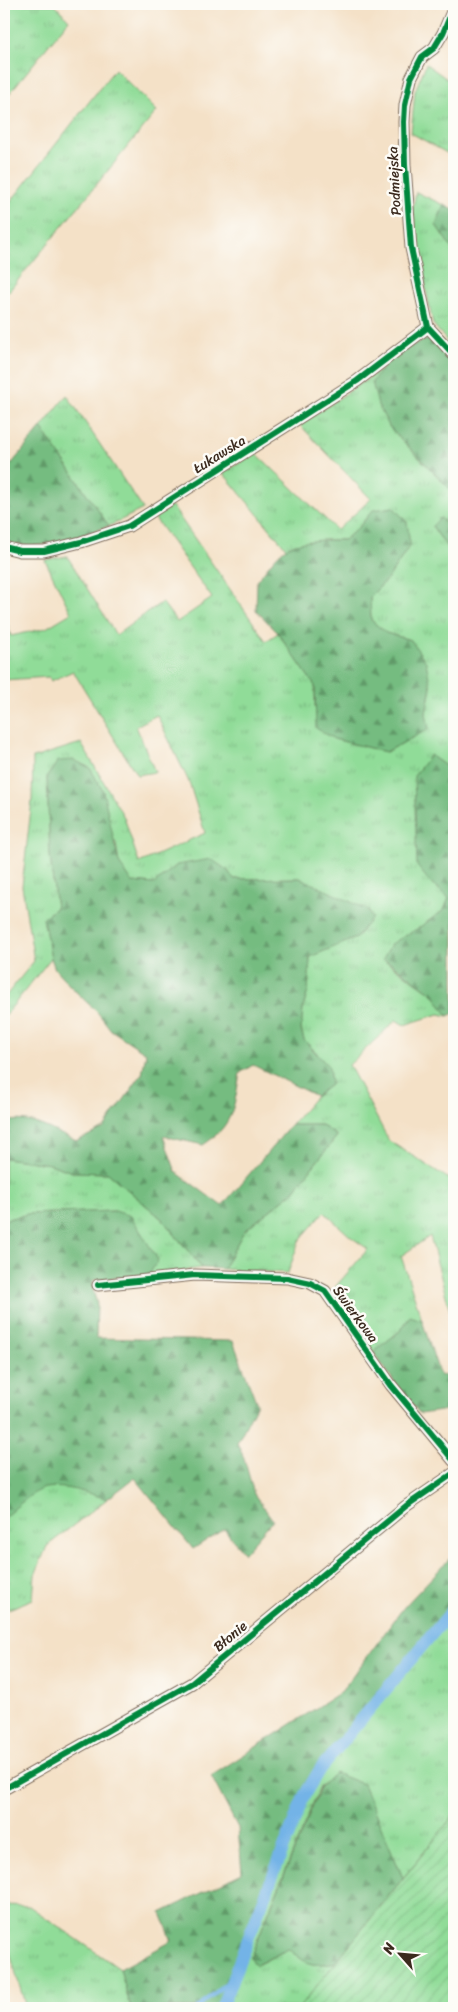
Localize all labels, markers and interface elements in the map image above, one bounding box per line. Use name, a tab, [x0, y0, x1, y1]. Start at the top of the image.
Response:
street label: Podmiejska	[380, 146, 409, 216]
street label: Łukawska	[188, 428, 251, 480]
street label: Świerkowa	[326, 1280, 385, 1348]
street label: Błonie	[207, 1614, 253, 1658]
north arrow	[376, 1930, 426, 1980]
text: N	[375, 1938, 402, 1959]

